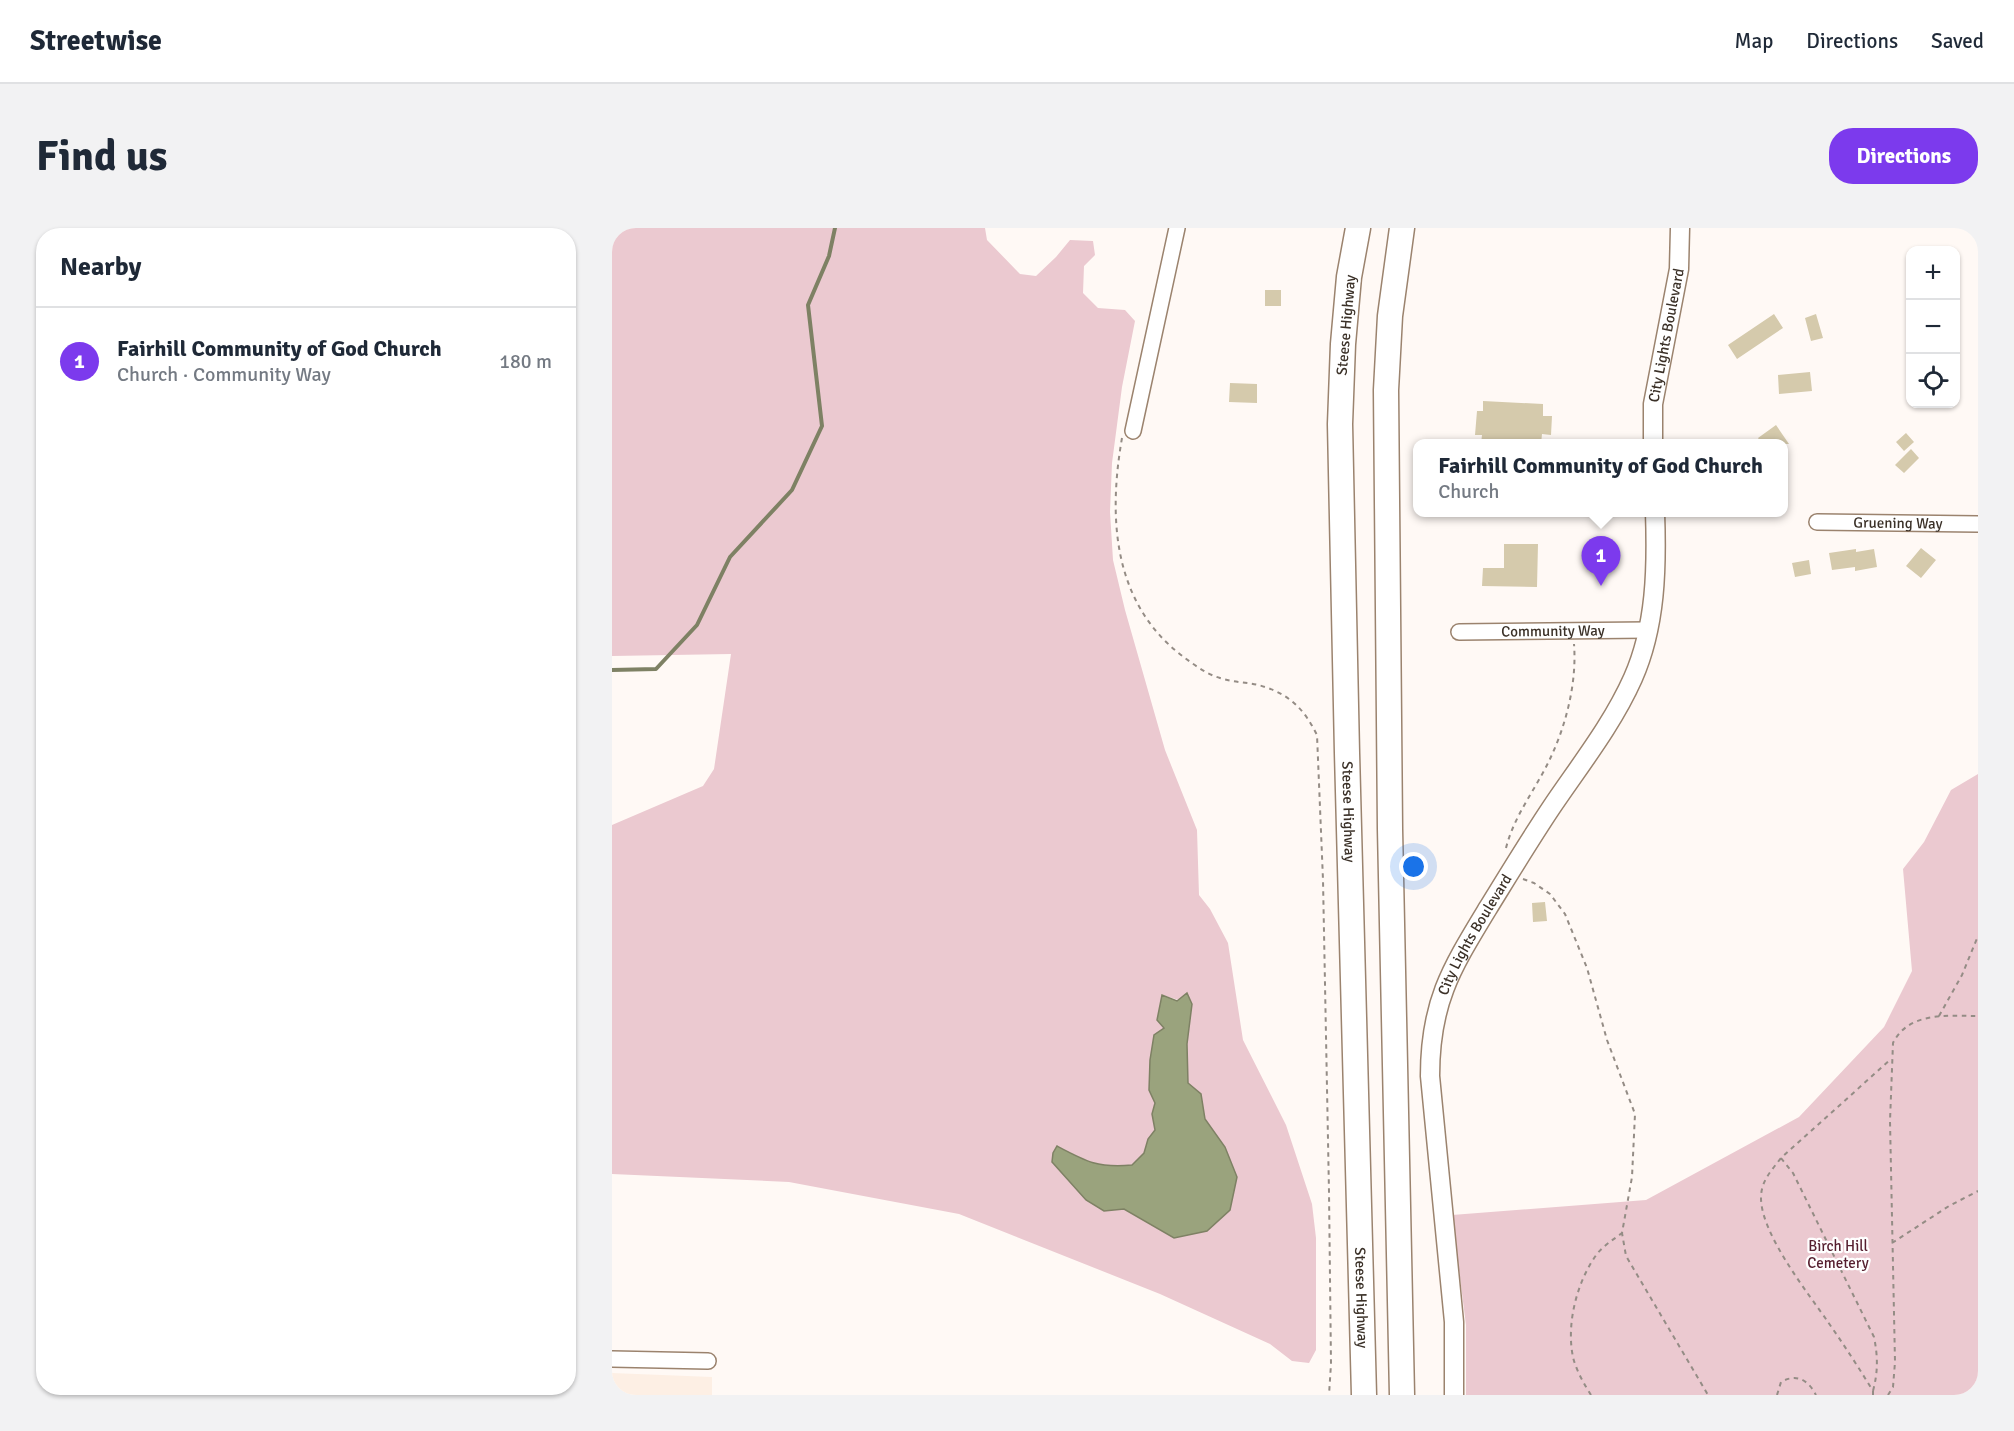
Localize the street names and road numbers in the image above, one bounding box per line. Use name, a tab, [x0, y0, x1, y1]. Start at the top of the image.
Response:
street label: City Lights Boulevard	[1645, 267, 1688, 404]
street label: Steese Highway	[1333, 274, 1359, 376]
street label: Gruening Way	[1853, 513, 1943, 533]
street label: Community Way	[1501, 621, 1605, 641]
street label: Steese Highway	[1338, 761, 1359, 863]
street label: City Lights Boulevard	[1434, 871, 1516, 998]
street label: Steese Highway	[1351, 1247, 1372, 1348]

